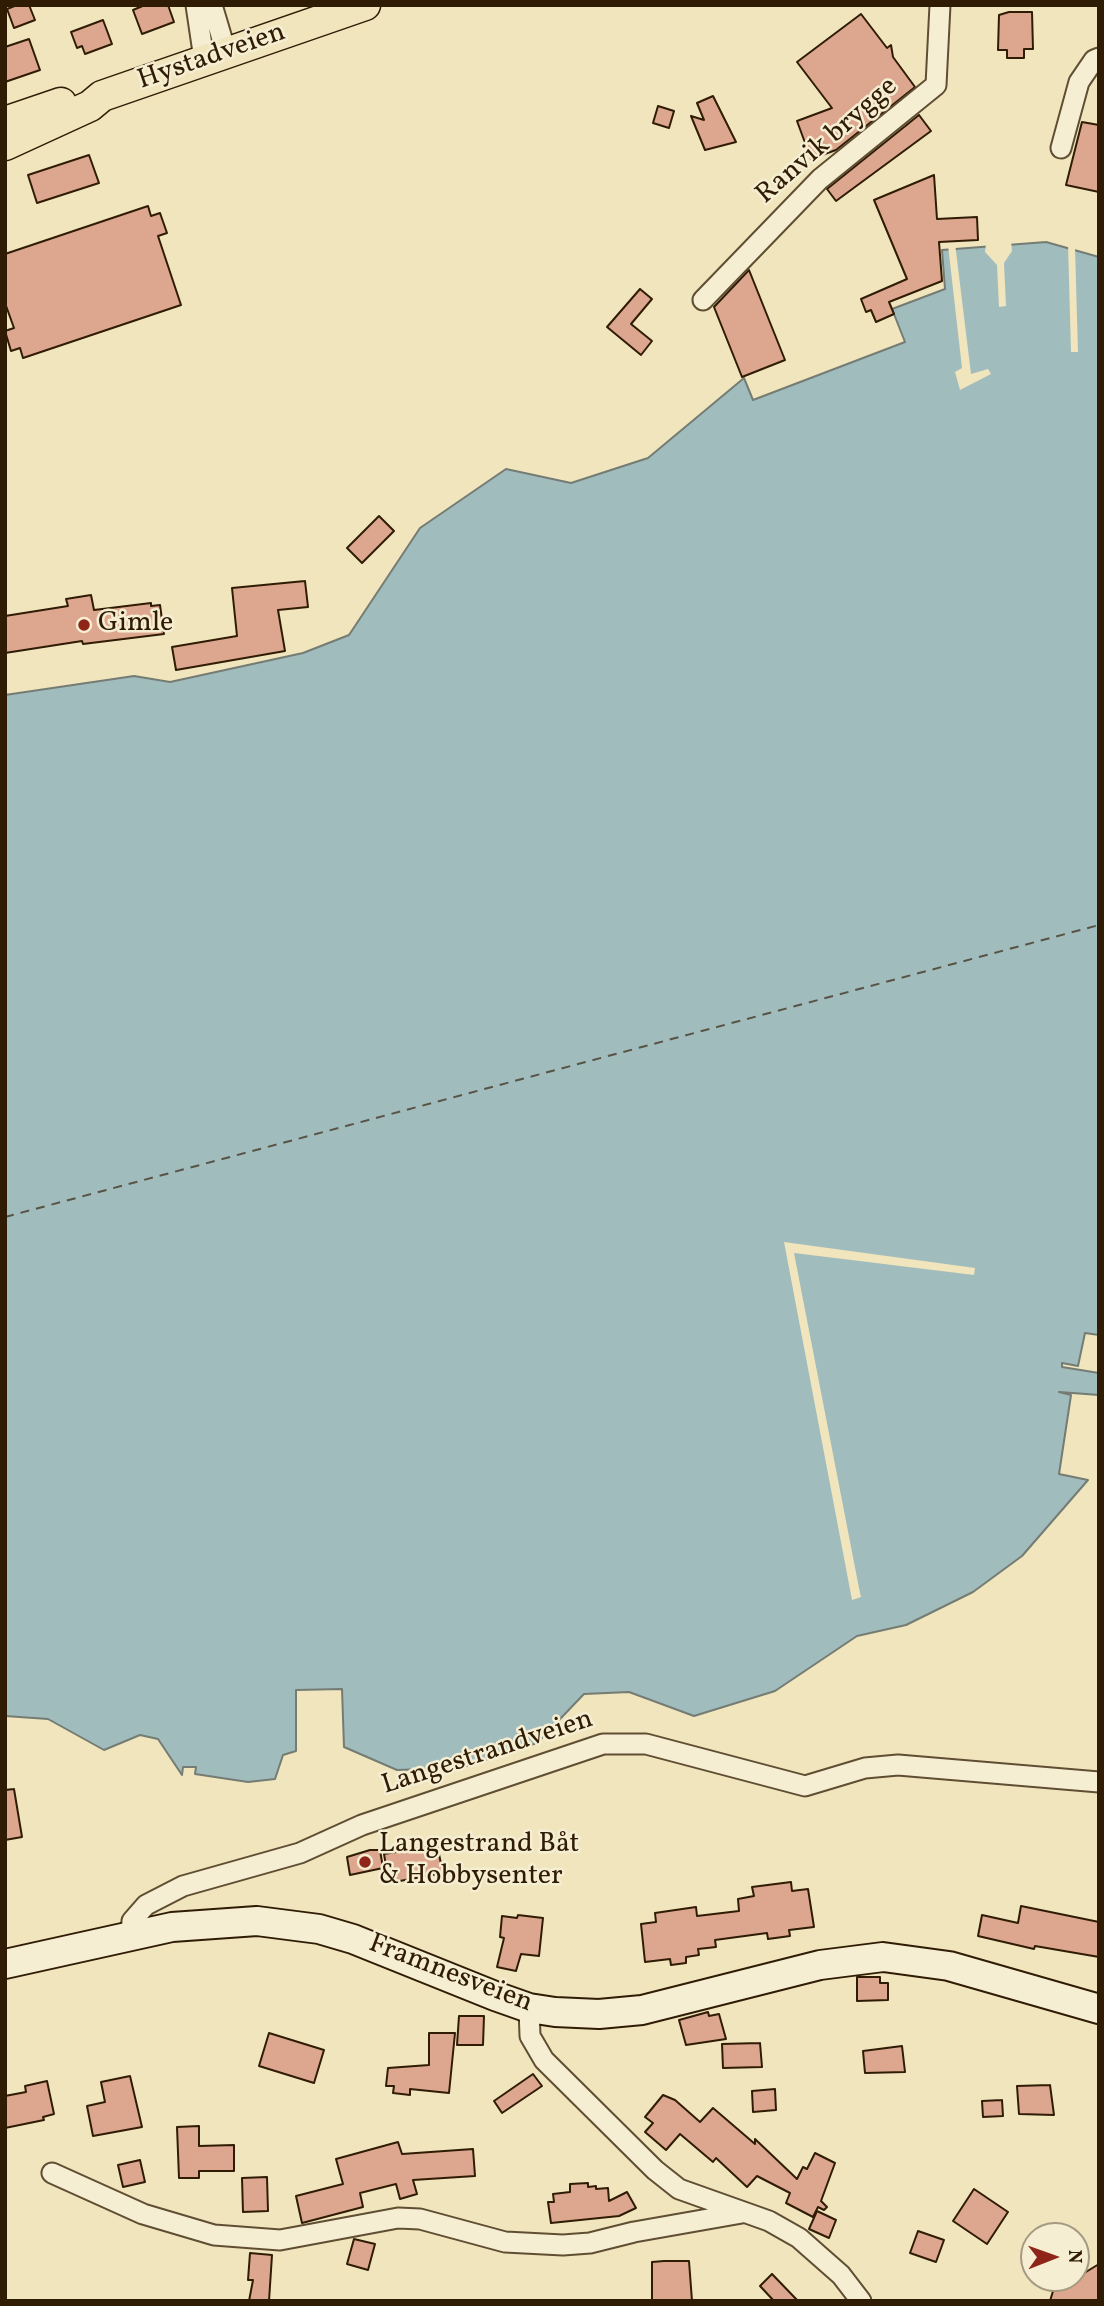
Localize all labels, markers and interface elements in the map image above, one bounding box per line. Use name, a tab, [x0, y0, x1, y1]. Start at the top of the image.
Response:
street label: Hystadveien	[134, 17, 290, 99]
street label: Ranvik brygge	[750, 71, 906, 213]
place label: Gimle	[98, 608, 173, 642]
marker: Gimle	[76, 617, 92, 633]
street label: Langestrandveien	[378, 1704, 598, 1804]
place label: Langestrand Båt & Hobbysenter	[379, 1829, 579, 1895]
marker: Langestrand Båt & Hobbysenter	[357, 1854, 373, 1870]
street label: Framnesveien	[363, 1928, 537, 2022]
north arrow	[1020, 2222, 1090, 2292]
text: N	[1061, 2250, 1087, 2264]

